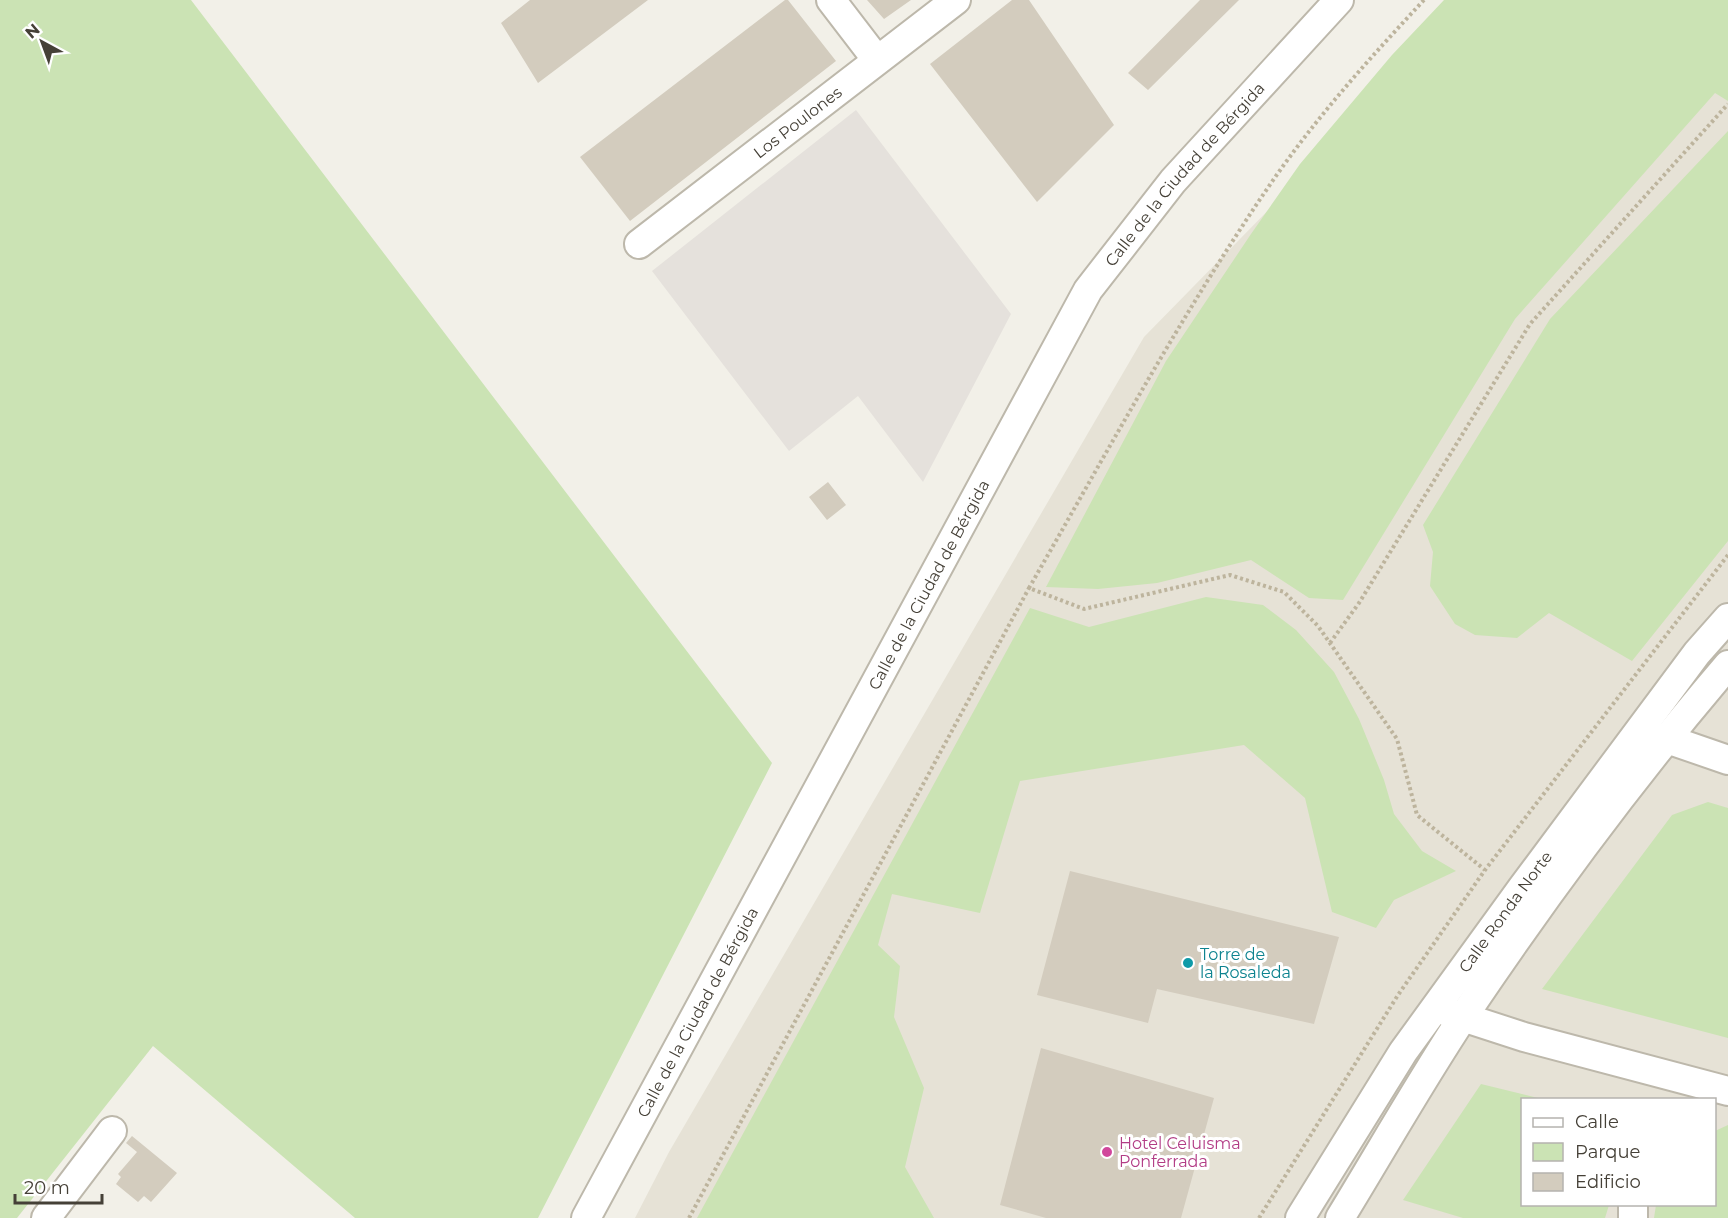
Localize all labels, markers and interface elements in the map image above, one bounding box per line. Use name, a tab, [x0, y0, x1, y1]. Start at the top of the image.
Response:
north arrow	[12, 12, 72, 72]
text: N	[21, 20, 44, 42]
street label: Calle de la Ciudad de Bérgida	[1101, 79, 1269, 270]
street label: Los Poulones	[750, 82, 846, 162]
street label: Calle de la Ciudad de Bérgida	[865, 477, 994, 693]
street label: Calle Ronda Norte	[1455, 847, 1556, 976]
street label: Calle de la Ciudad de Bérgida	[633, 904, 762, 1121]
place label: Torre de la Rosaleda	[1200, 945, 1291, 982]
marker: Torre de la Rosaleda	[1181, 956, 1195, 970]
legend	[1521, 1098, 1716, 1206]
text: Calle	[1575, 1111, 1619, 1133]
place label: Hotel Celuisma Ponferrada	[1119, 1134, 1241, 1171]
text: Parque	[1575, 1141, 1641, 1163]
marker: Hotel Celuisma Ponferrada	[1100, 1145, 1114, 1159]
scale bar	[15, 1167, 102, 1205]
text: Edificio	[1575, 1171, 1641, 1193]
text: 20 m	[24, 1177, 70, 1199]

